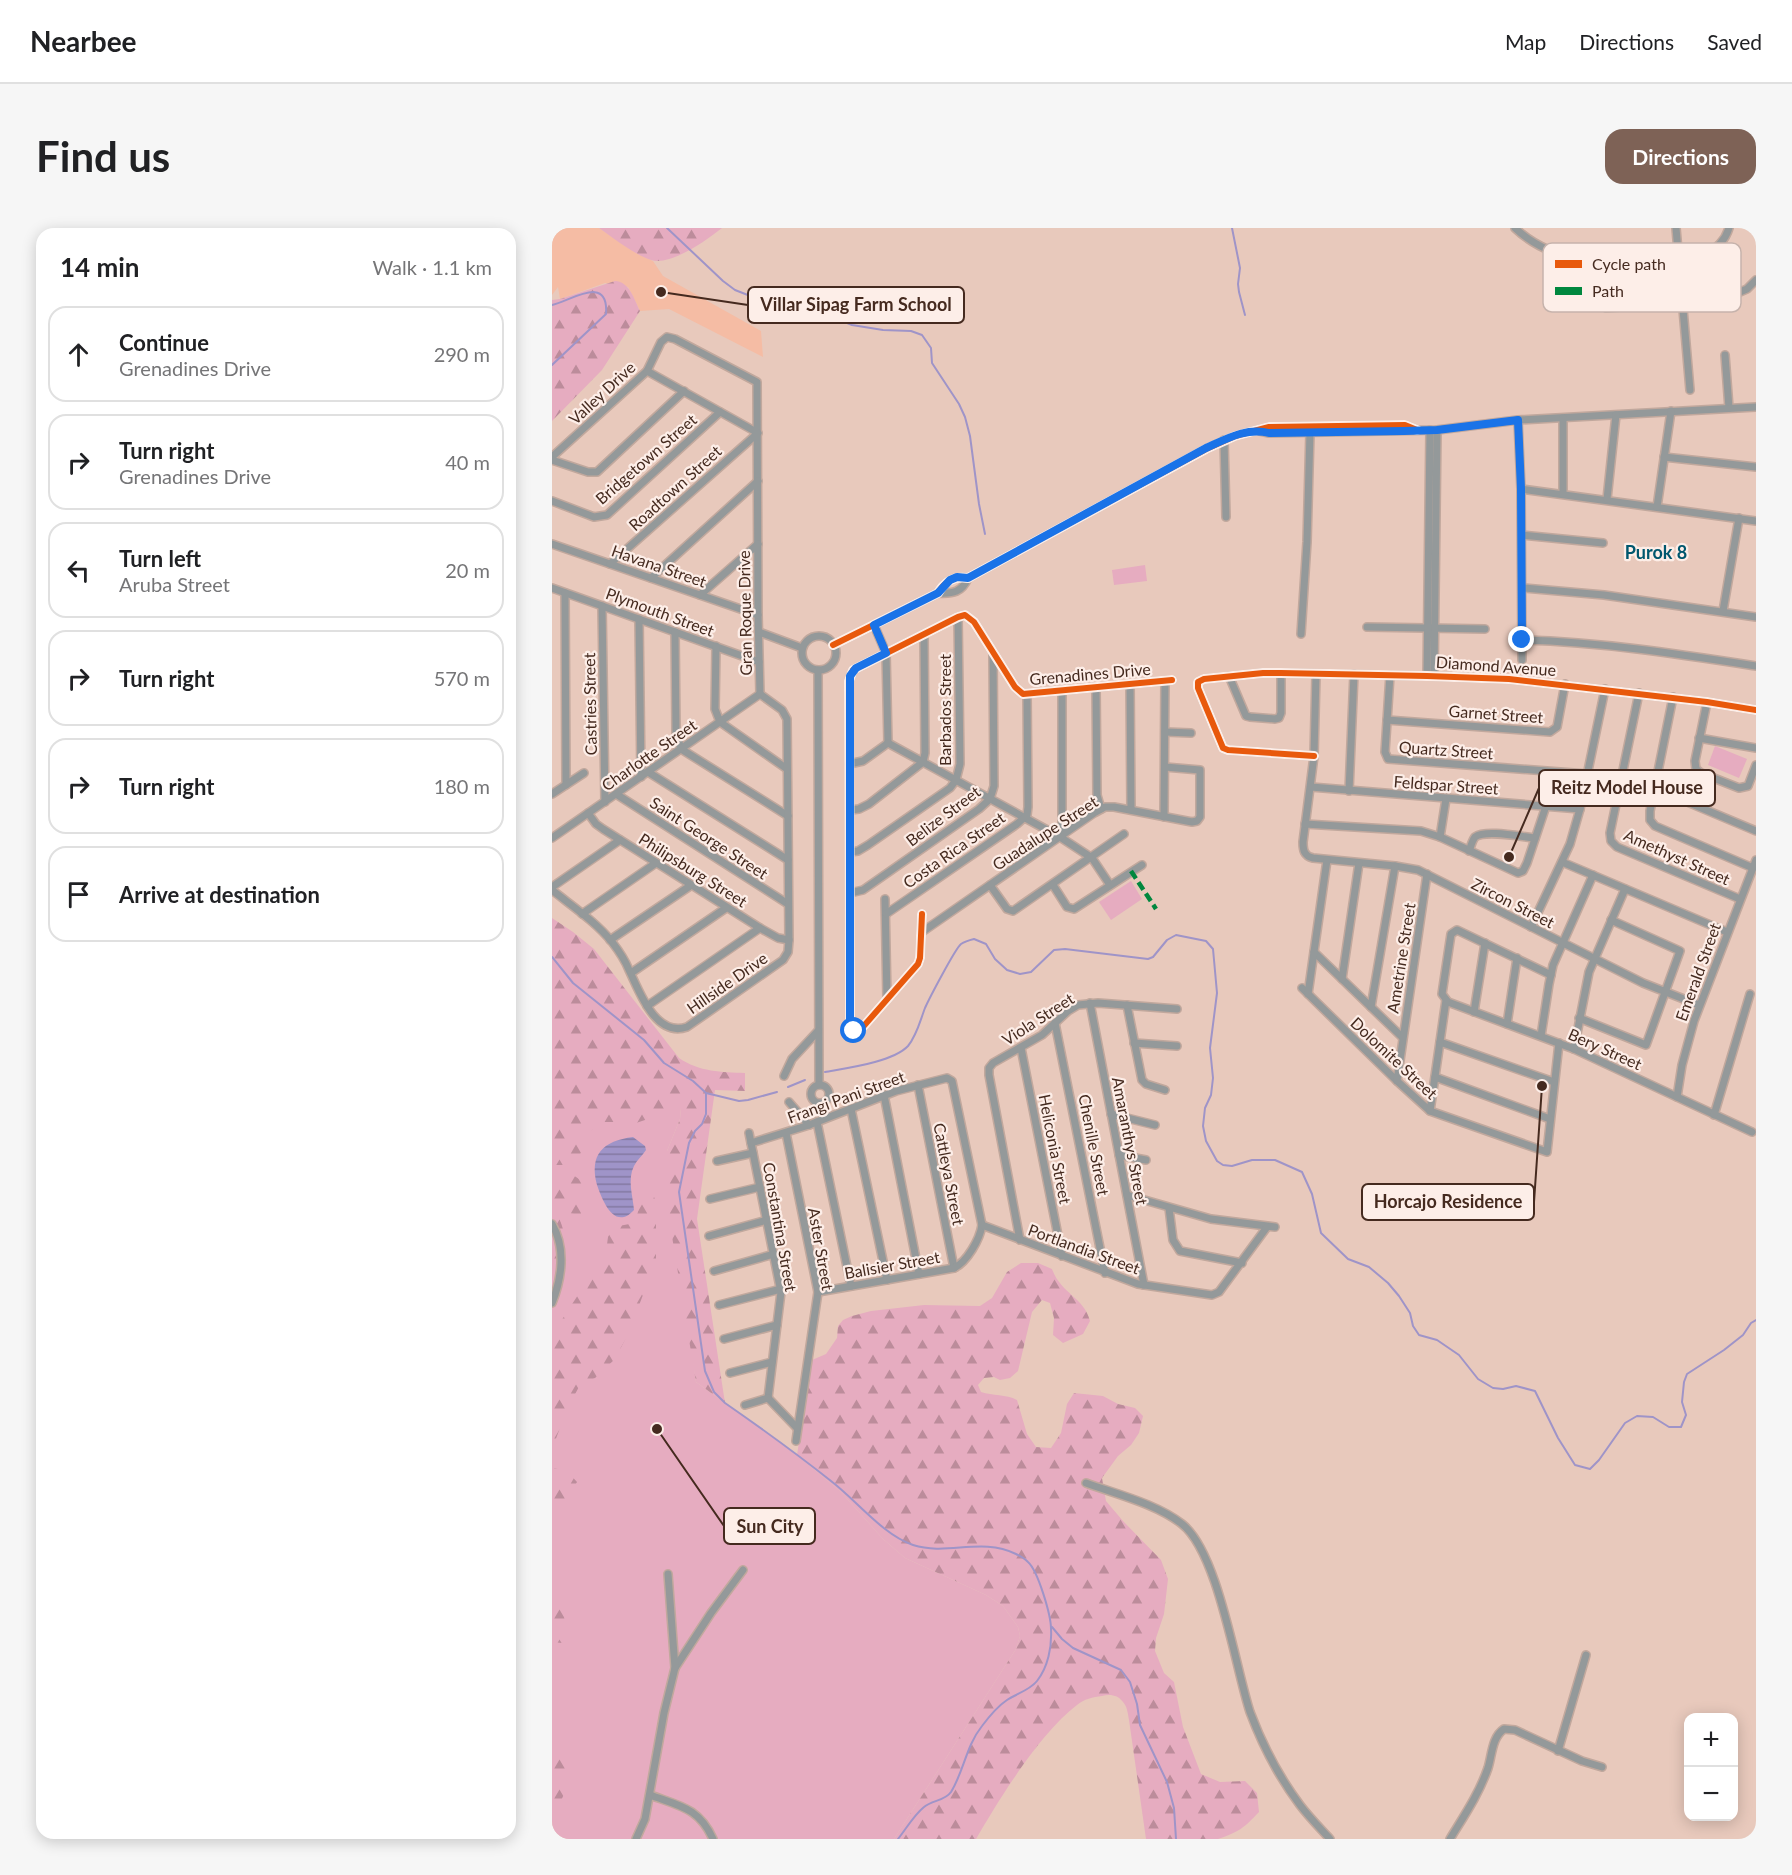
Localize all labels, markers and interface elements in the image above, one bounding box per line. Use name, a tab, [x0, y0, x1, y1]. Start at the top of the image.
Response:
text: Nearbee	[30, 24, 137, 58]
text: Map	[1505, 29, 1546, 54]
text: Directions	[1579, 29, 1674, 54]
text: Saved	[1707, 29, 1762, 54]
button: Directions	[1605, 129, 1756, 184]
text: Find us	[36, 131, 170, 181]
legend	[1543, 243, 1741, 312]
text: 14 min	[60, 251, 140, 283]
text: Cycle path	[1592, 254, 1666, 273]
text: Walk · 1.1 km	[373, 255, 492, 279]
text: Path	[1592, 281, 1624, 300]
callout: Villar Sipag Farm School	[748, 287, 964, 323]
text: Villar Sipag Farm School	[759, 293, 952, 315]
text: Continue	[119, 329, 209, 356]
icon: ahead	[62, 338, 95, 371]
text: 290 m	[434, 342, 490, 366]
text: Grenadines Drive	[119, 356, 271, 380]
street label: Valley Drive	[565, 357, 639, 428]
street label: Bridgetown Street	[591, 409, 700, 508]
text: Turn right	[119, 437, 214, 464]
street label: Roadtown Street	[625, 441, 725, 534]
icon: right	[62, 446, 95, 479]
text: 40 m	[445, 450, 490, 474]
text: Grenadines Drive	[119, 464, 271, 488]
street label: Havana Street	[609, 540, 709, 591]
district label: Purok 8	[1625, 541, 1687, 563]
text: Turn left	[119, 545, 201, 572]
street label: Gran Roque Drive	[734, 550, 755, 676]
icon: left	[62, 554, 95, 587]
text: 20 m	[445, 558, 490, 582]
text: Aruba Street	[119, 572, 230, 596]
street label: Plymouth Street	[604, 583, 717, 640]
route end	[1508, 626, 1534, 652]
street label: Castries Street	[579, 652, 600, 755]
street label: Diamond Avenue	[1435, 652, 1557, 679]
street label: Barbados Street	[935, 654, 954, 766]
street label: Grenadines Drive	[1028, 659, 1151, 688]
icon: right	[62, 662, 95, 695]
text: Turn right	[119, 665, 214, 692]
text: 570 m	[434, 666, 490, 690]
street label: Garnet Street	[1448, 701, 1544, 726]
street label: Charlotte Street	[598, 715, 700, 794]
street label: Quartz Street	[1398, 737, 1494, 762]
icon: right	[62, 770, 95, 803]
callout: Reitz Model House	[1539, 770, 1715, 806]
street label: Feldspar Street	[1393, 771, 1499, 798]
text: Turn right	[119, 773, 214, 800]
text: 180 m	[434, 774, 490, 798]
text: Reitz Model House	[1551, 776, 1703, 798]
street label: Belize Street	[902, 781, 984, 850]
street label: Guadalupe Street	[989, 791, 1101, 874]
street label: Saint George Street	[647, 792, 772, 883]
street label: Costa Rica Street	[899, 807, 1008, 892]
street label: Amethyst Street	[1621, 825, 1733, 888]
street label: Philipsburg Street	[636, 829, 751, 911]
street label: Zircon Street	[1469, 874, 1558, 932]
icon: arrive	[62, 878, 95, 911]
text: Arrive at destination	[119, 881, 320, 908]
street label: Ametrine Street	[1382, 901, 1419, 1014]
street label: Emerald Street	[1671, 920, 1724, 1024]
street label: Hillside Drive	[683, 948, 771, 1017]
street label: Viola Street	[998, 988, 1077, 1049]
street label: Dolomite Street	[1347, 1013, 1442, 1103]
route start	[840, 1017, 866, 1043]
street label: Bery Street	[1565, 1024, 1645, 1073]
street label: Frangi Pani Street	[785, 1066, 907, 1127]
street label: Amaranthys Street	[1109, 1075, 1152, 1207]
street label: Heliconia Street	[1036, 1092, 1076, 1206]
street label: Chenille Street	[1075, 1093, 1114, 1198]
street label: Cattleya Street	[930, 1121, 969, 1227]
street label: Constantina Street	[760, 1161, 801, 1293]
callout: Horcajo Residence	[1362, 1184, 1534, 1220]
text: Horcajo Residence	[1374, 1190, 1523, 1212]
street label: Aster Street	[805, 1206, 838, 1292]
street label: Portlandia Street	[1026, 1220, 1143, 1278]
street label: Balisier Street	[843, 1247, 941, 1282]
callout: Sun City	[724, 1508, 815, 1544]
text: Sun City	[736, 1515, 804, 1537]
map controls	[1684, 1713, 1738, 1821]
button: +	[1684, 1713, 1738, 1767]
button: −	[1684, 1767, 1738, 1821]

